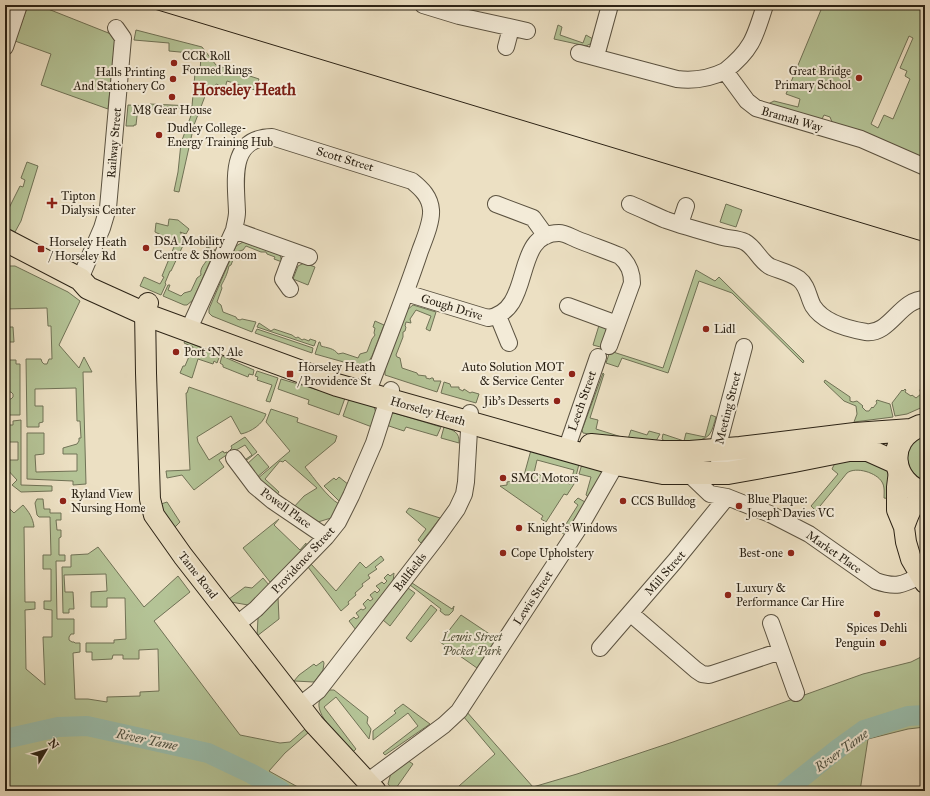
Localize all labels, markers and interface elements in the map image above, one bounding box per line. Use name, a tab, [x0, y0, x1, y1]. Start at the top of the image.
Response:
place label: CCR Roll Formed Rings	[182, 49, 252, 78]
marker: CCR Roll Formed Rings	[169, 58, 179, 68]
place label: Great Bridge Primary School	[774, 64, 852, 92]
place label: Halls Printing And Stationery Co	[72, 65, 165, 93]
marker: Great Bridge Primary School	[854, 73, 864, 83]
marker: Halls Printing And Stationery Co	[168, 74, 178, 84]
district label: Horseley Heath	[192, 80, 296, 100]
marker: M8 Gear House	[167, 92, 177, 102]
place label: M8 Gear House	[132, 103, 212, 117]
street label: Bramah Way	[760, 104, 825, 135]
street label: Railway Street	[104, 106, 124, 179]
place label: Dudley College- Energy Training Hub	[167, 121, 273, 150]
marker: Dudley College- Energy Training Hub	[154, 130, 164, 140]
street label: Scott Street	[315, 144, 376, 175]
place label: Tipton Dialysis Center	[61, 189, 136, 217]
marker: Tipton Dialysis Center	[46, 197, 58, 209]
place label: DSA Mobility Centre & Showroom	[154, 234, 257, 262]
place label: Horseley Heath / Horseley Rd	[48, 235, 127, 263]
marker: DSA Mobility Centre & Showroom	[141, 243, 151, 253]
marker: Horseley Heath / Horseley Rd	[36, 244, 46, 254]
street label: Gough Drive	[419, 291, 485, 324]
place label: Lidl	[714, 322, 736, 336]
marker: Lidl	[701, 324, 711, 334]
place label: Port ‘N’ Ale	[184, 345, 243, 359]
marker: Port ‘N’ Ale	[171, 347, 181, 357]
place label: Horseley Heath / Providence St	[297, 360, 376, 388]
place label: Auto Solution MOT & Service Center	[461, 360, 564, 388]
street label: Leech Street	[565, 368, 599, 433]
marker: Horseley Heath / Providence St	[285, 369, 295, 379]
marker: Auto Solution MOT & Service Center	[567, 369, 577, 379]
street label: Meeting Street	[712, 370, 745, 446]
street label: Horseley Heath	[389, 394, 468, 429]
place label: Jib's Desserts	[482, 394, 549, 409]
marker: Jib's Desserts	[552, 396, 562, 406]
place label: SMC Motors	[511, 471, 579, 485]
marker: SMC Motors	[498, 473, 508, 483]
street label: Powell Place	[258, 485, 314, 531]
place label: Ryland View Nursing Home	[71, 487, 146, 516]
place label: Blue Plaque: Joseph Davies VC	[745, 492, 834, 521]
place label: CCS Bulldog	[631, 494, 696, 509]
marker: Ryland View Nursing Home	[58, 496, 68, 506]
marker: CCS Bulldog	[618, 496, 628, 506]
marker: Blue Plaque: Joseph Davies VC	[734, 501, 744, 511]
place label: Knight's Windows	[527, 521, 617, 536]
street label: Providence Street	[268, 523, 338, 596]
marker: Knight's Windows	[514, 523, 524, 533]
street label: Market Place	[804, 528, 864, 576]
place label: Cope Upholstery	[511, 546, 594, 560]
place label: Best-one	[739, 546, 783, 560]
street label: Mill Street	[642, 547, 689, 598]
marker: Cope Upholstery	[498, 548, 508, 558]
marker: Best-one	[786, 548, 796, 558]
street label: Tame Road	[175, 549, 221, 601]
street label: Ballfields	[391, 550, 429, 594]
street label: Lewis Street	[510, 568, 556, 628]
place label: Luxury & Performance Car Hire	[736, 581, 844, 609]
marker: Luxury & Performance Car Hire	[723, 590, 733, 600]
marker: Spices Dehli	[872, 609, 882, 619]
place label: Spices Dehli	[847, 621, 908, 635]
park label: Lewis Street Pocket Park	[441, 630, 503, 658]
place label: Penguin	[835, 636, 875, 651]
marker: Penguin	[878, 638, 888, 648]
water label: River Tame	[114, 725, 180, 755]
water label: River Tame	[811, 725, 872, 776]
north arrow	[26, 730, 66, 770]
text: N	[45, 736, 62, 752]

